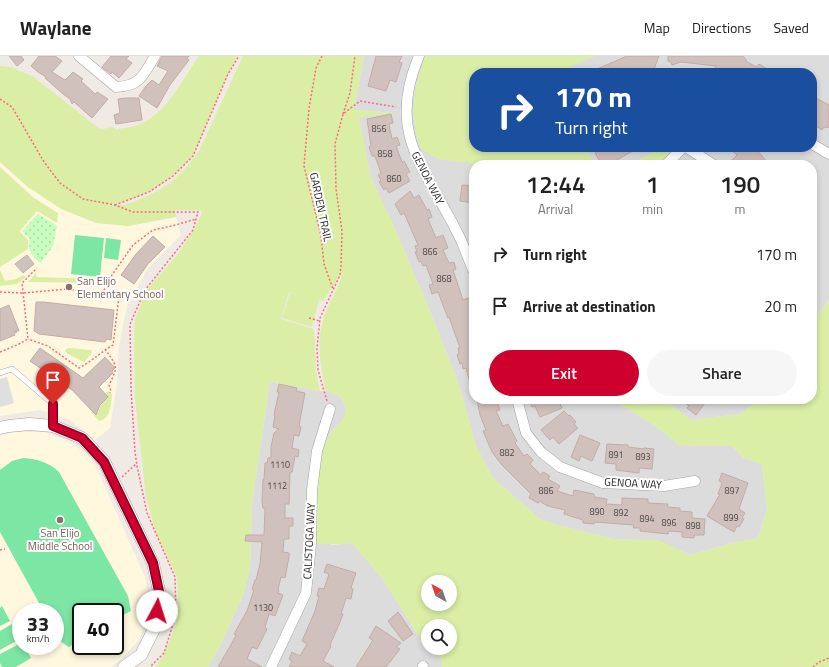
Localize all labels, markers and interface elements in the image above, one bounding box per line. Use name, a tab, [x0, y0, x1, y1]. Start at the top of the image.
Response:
text: Waylane	[20, 13, 92, 42]
text: Map	[644, 17, 670, 38]
text: Directions	[692, 17, 751, 38]
text: Saved	[773, 17, 809, 38]
text: 170 m	[555, 75, 632, 118]
icon: right	[489, 84, 541, 136]
text: Turn right	[555, 114, 628, 141]
house number: 856	[371, 122, 387, 135]
house number: 858	[377, 147, 393, 160]
street label: GENOA WAY	[408, 149, 448, 207]
text: 12:44	[526, 166, 585, 202]
text: 1	[646, 166, 659, 202]
text: 190	[720, 166, 760, 202]
street label: GARDEN TRAIL	[306, 171, 336, 244]
house number: 860	[386, 172, 402, 185]
text: Arrival	[538, 199, 573, 219]
text: min	[642, 199, 663, 219]
text: m	[735, 199, 745, 219]
icon: right	[489, 243, 511, 265]
text: Turn right	[523, 243, 587, 266]
text: 170 m	[756, 243, 797, 266]
house number: 866	[422, 245, 438, 258]
house number: 868	[436, 272, 452, 285]
place label: San Elijo Elementary School	[77, 273, 164, 302]
marker: San Elijo Elementary School	[64, 282, 74, 292]
icon: arrive	[489, 295, 511, 317]
text: Arrive at destination	[523, 295, 656, 318]
text: 20 m	[764, 295, 797, 318]
button: Exit	[489, 350, 639, 396]
button: Share	[647, 350, 797, 396]
pin	[36, 363, 70, 404]
icon: arrive	[42, 369, 64, 391]
house number: 882	[499, 446, 515, 459]
house number: 891	[608, 448, 624, 461]
house number: 893	[635, 450, 651, 463]
house number: 1110	[270, 458, 290, 471]
street label: GENOA WAY	[604, 473, 662, 493]
house number: 1112	[267, 479, 287, 492]
house number: 886	[538, 484, 554, 497]
house number: 897	[724, 484, 740, 497]
street label: CALISTOGA WAY	[299, 502, 319, 580]
house number: 890	[589, 505, 605, 518]
house number: 892	[613, 506, 629, 519]
house number: 899	[723, 511, 739, 524]
house number: 894	[639, 512, 655, 525]
marker: San Elijo Middle School	[55, 515, 65, 525]
house number: 896	[661, 516, 677, 529]
house number: 898	[685, 519, 701, 532]
place label: San Elijo Middle School	[28, 525, 92, 554]
north arrow	[421, 575, 457, 611]
map controls	[421, 575, 457, 655]
position arrow	[136, 590, 178, 632]
house number: 1130	[253, 601, 273, 614]
speed limit sign: 40	[72, 603, 124, 655]
text: 33	[27, 608, 49, 639]
button: search	[421, 619, 457, 655]
text: km/h	[27, 631, 49, 646]

